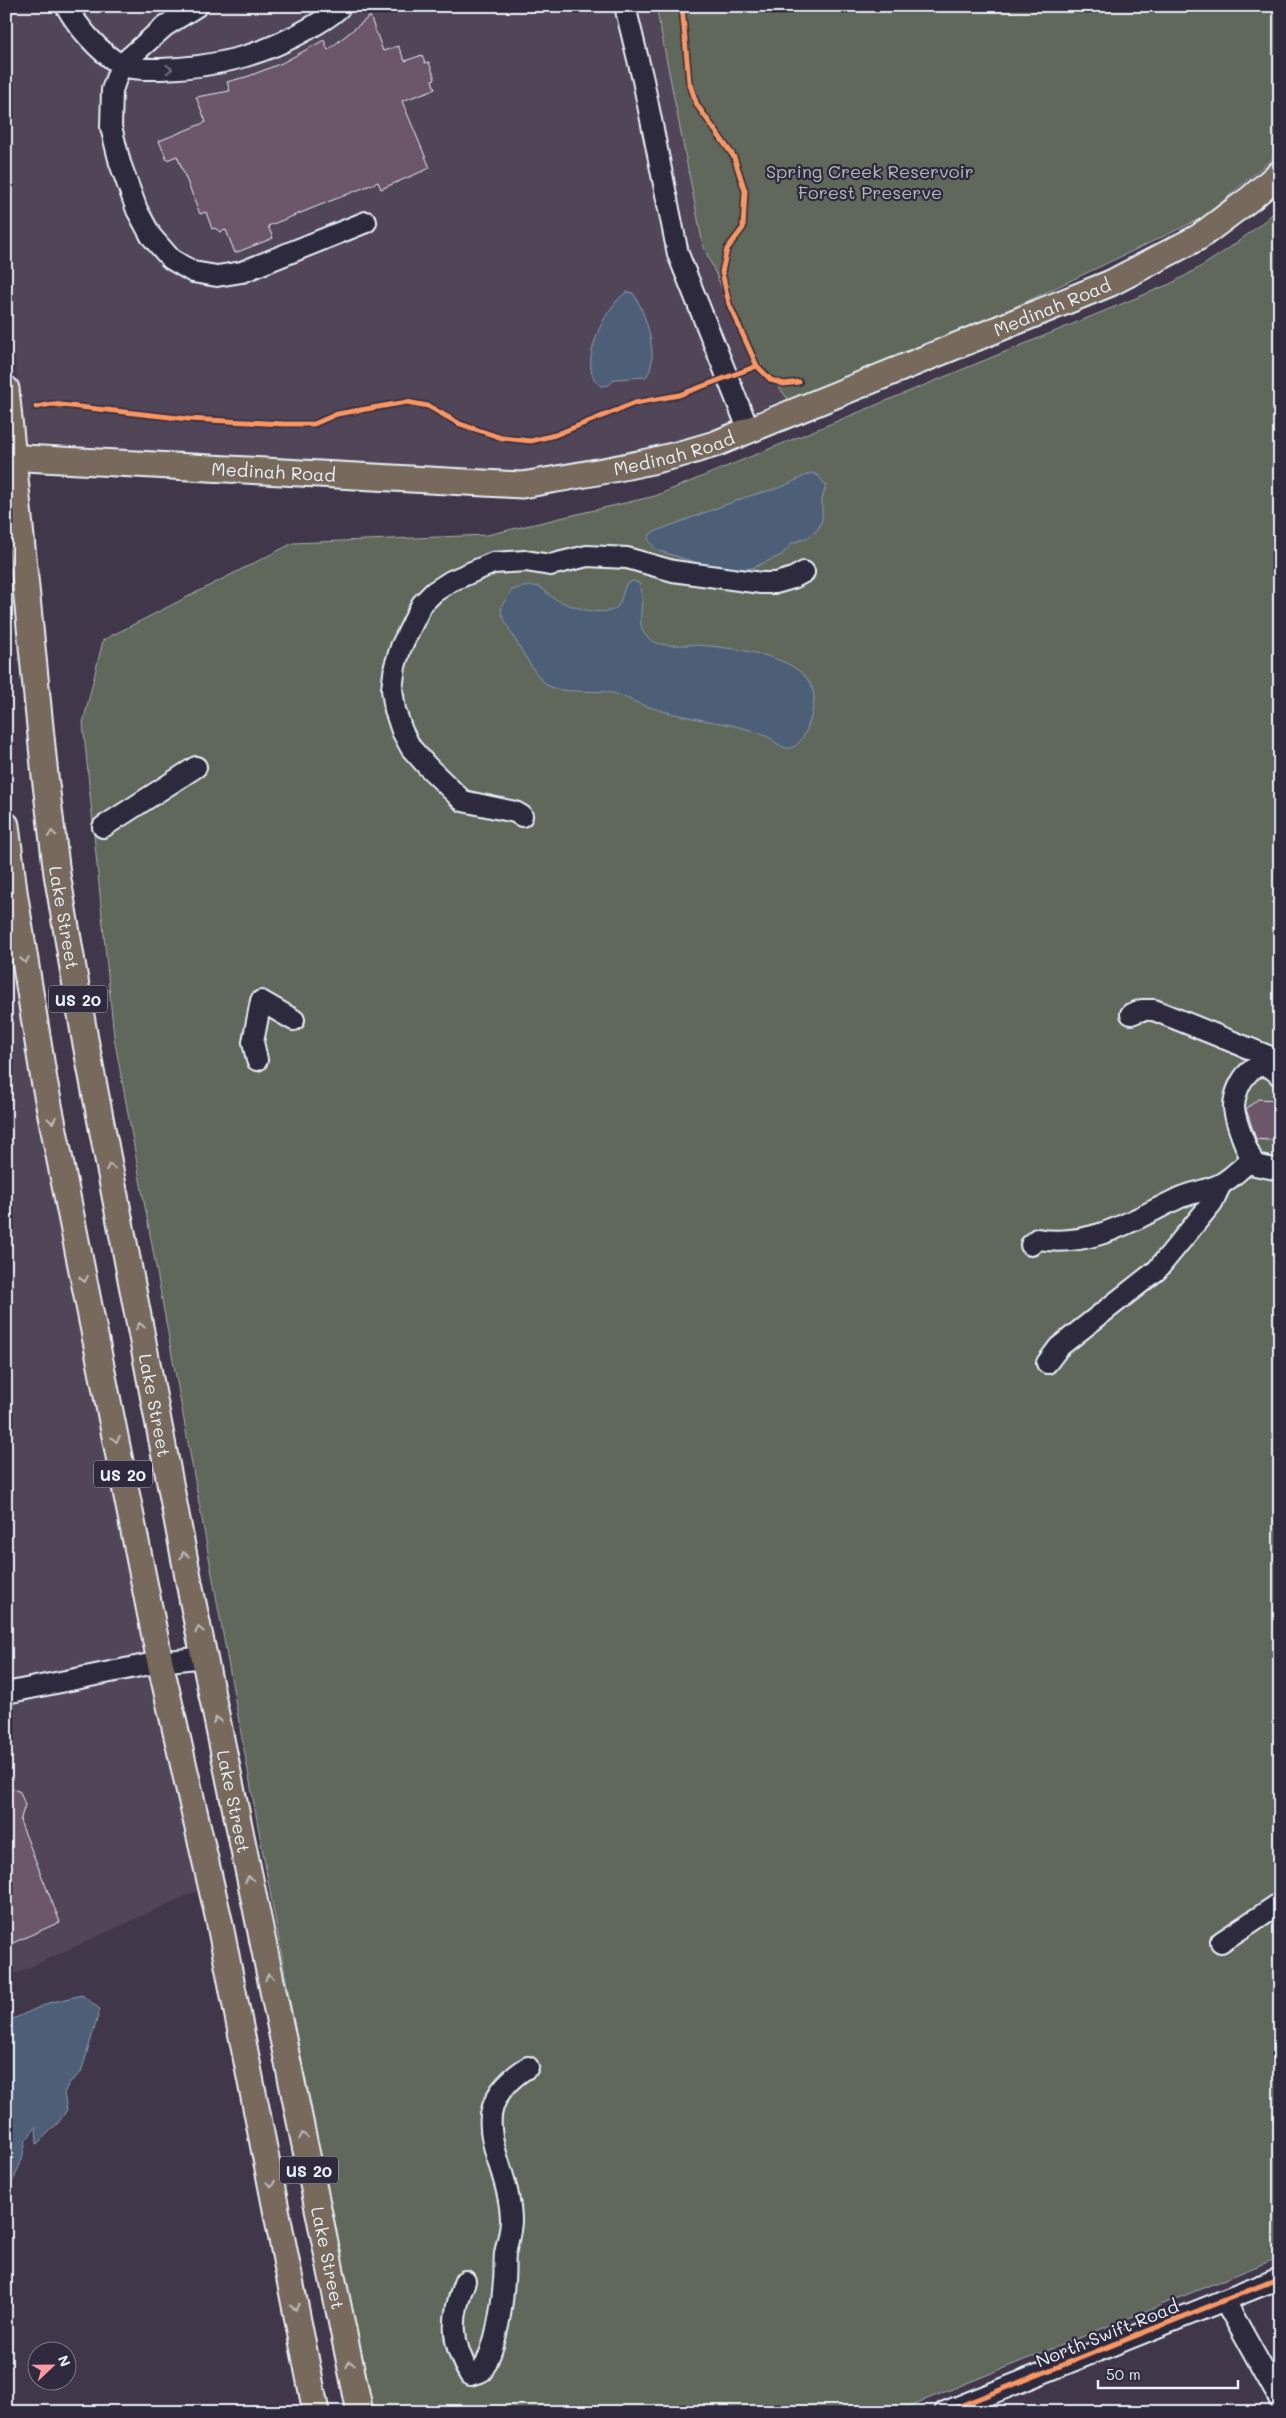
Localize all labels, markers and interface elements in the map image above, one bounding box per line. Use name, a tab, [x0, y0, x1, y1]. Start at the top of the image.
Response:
one-way arrow	[166, 63, 174, 74]
park label: Spring Creek Reservoir Forest Preserve	[766, 159, 974, 204]
street label: Medinah Road	[990, 272, 1114, 342]
street label: Medinah Road	[611, 425, 738, 481]
street label: Medinah Road	[211, 456, 336, 487]
one-way arrow	[47, 830, 58, 838]
street label: Lake Street	[44, 865, 85, 971]
one-way arrow	[19, 956, 29, 964]
road number: US 20	[49, 986, 107, 1012]
one-way arrow	[46, 1116, 56, 1125]
one-way arrow	[105, 1162, 115, 1171]
one-way arrow	[78, 1275, 88, 1284]
one-way arrow	[135, 1322, 146, 1331]
street label: Lake Street	[134, 1352, 177, 1459]
one-way arrow	[110, 1434, 120, 1443]
road number: US 20	[94, 1460, 152, 1488]
one-way arrow	[179, 1550, 189, 1559]
one-way arrow	[194, 1625, 205, 1634]
one-way arrow	[213, 1716, 223, 1725]
street label: Lake Street	[212, 1748, 256, 1855]
one-way arrow	[245, 1875, 255, 1884]
one-way arrow	[264, 1973, 275, 1982]
one-way arrow	[298, 2132, 308, 2141]
road number: US 20	[280, 2156, 338, 2184]
one-way arrow	[265, 2179, 275, 2188]
street label: Lake Street	[306, 2204, 351, 2311]
street label: North Swift Road	[1032, 2293, 1182, 2373]
one-way arrow	[290, 2303, 300, 2311]
north arrow	[28, 2340, 78, 2390]
text: N	[54, 2352, 75, 2369]
scale bar	[1098, 2358, 1238, 2390]
one-way arrow	[345, 2360, 356, 2368]
text: 50 m	[1106, 2364, 1141, 2384]

